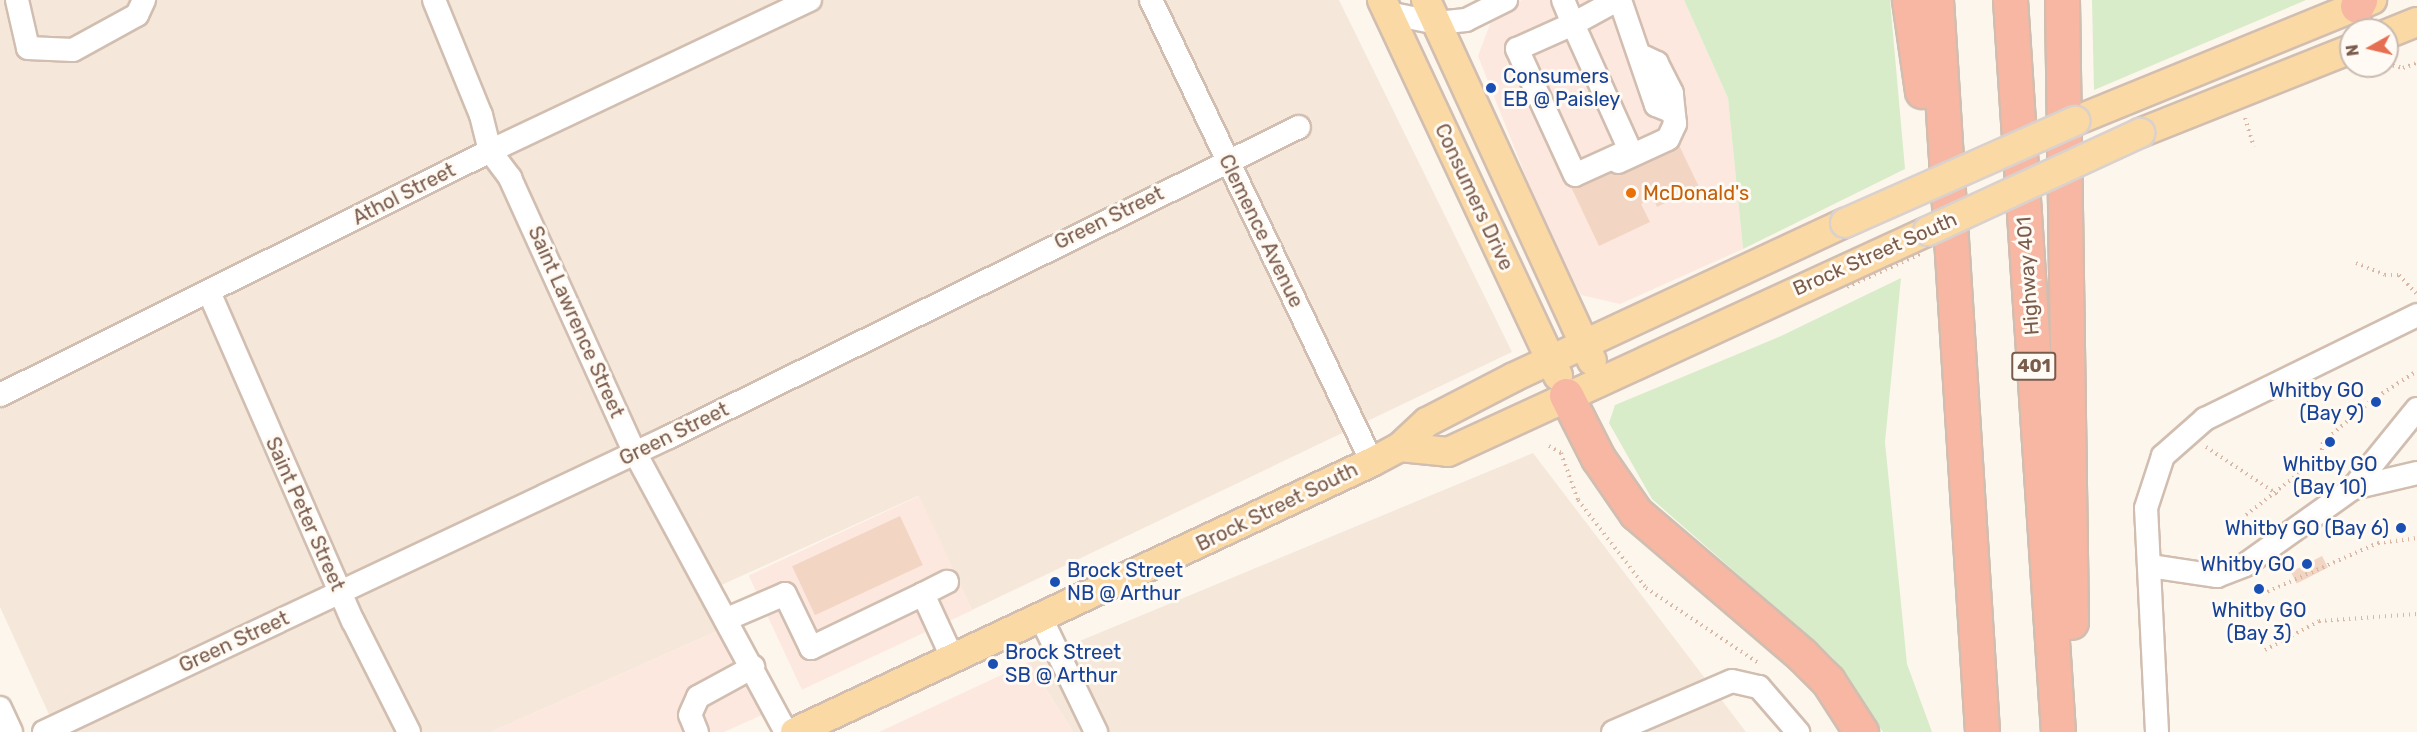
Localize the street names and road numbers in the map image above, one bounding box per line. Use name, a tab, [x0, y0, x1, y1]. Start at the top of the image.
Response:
street label: Consumers Drive	[1430, 120, 1518, 274]
street label: Clemence Avenue	[1213, 150, 1309, 312]
street label: Athol Street	[349, 158, 459, 230]
street label: Green Street	[1051, 181, 1167, 255]
street label: Brock Street South	[1789, 207, 1961, 301]
street label: Highway 401	[2012, 216, 2044, 336]
street label: Saint Lawrence Street	[523, 223, 629, 421]
road number: 401	[2010, 351, 2058, 381]
street label: Green Street	[616, 397, 732, 471]
street label: Saint Peter Street	[260, 433, 350, 595]
street label: Brock Street South	[1192, 457, 1362, 557]
street label: Green Street	[175, 606, 293, 678]

